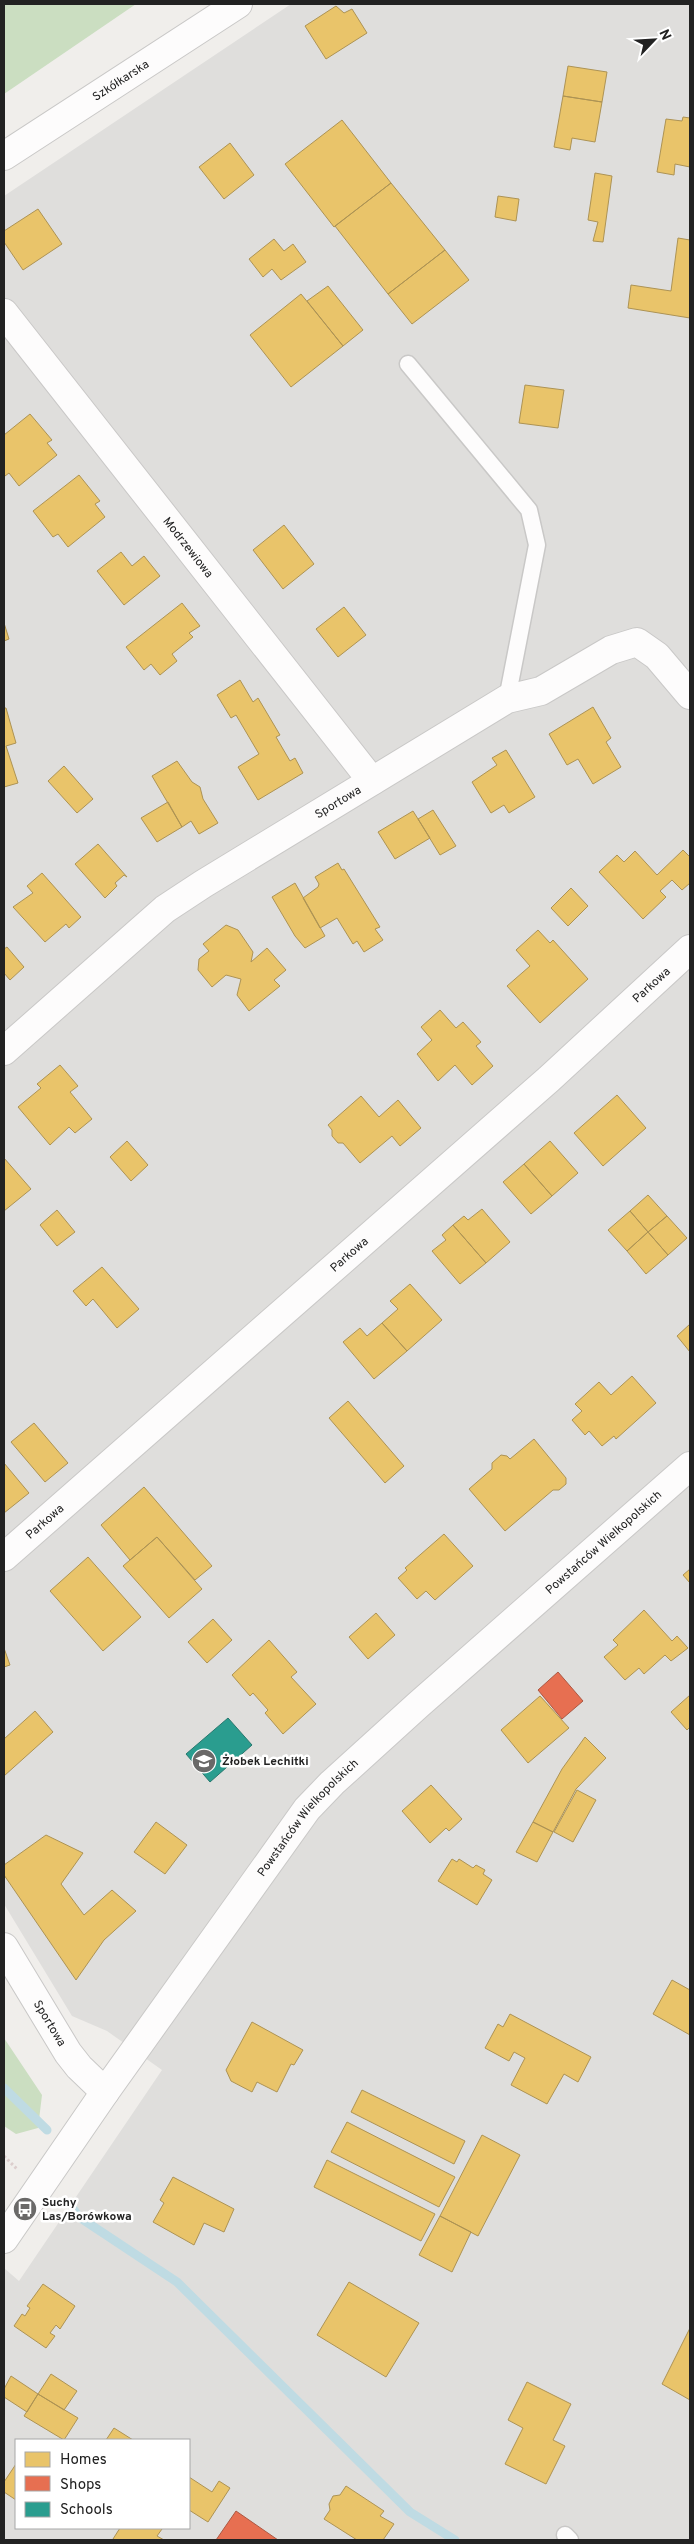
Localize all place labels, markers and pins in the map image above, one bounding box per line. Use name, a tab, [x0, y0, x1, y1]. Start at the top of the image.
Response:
school or university icon: Żłobek Lechitki	[191, 1748, 217, 1774]
place label: Żłobek Lechitki	[222, 1754, 309, 1770]
place label: Suchy Las/Borówkowa	[42, 2195, 132, 2225]
bus stop icon: Suchy Las/Borówkowa	[12, 2196, 38, 2222]

